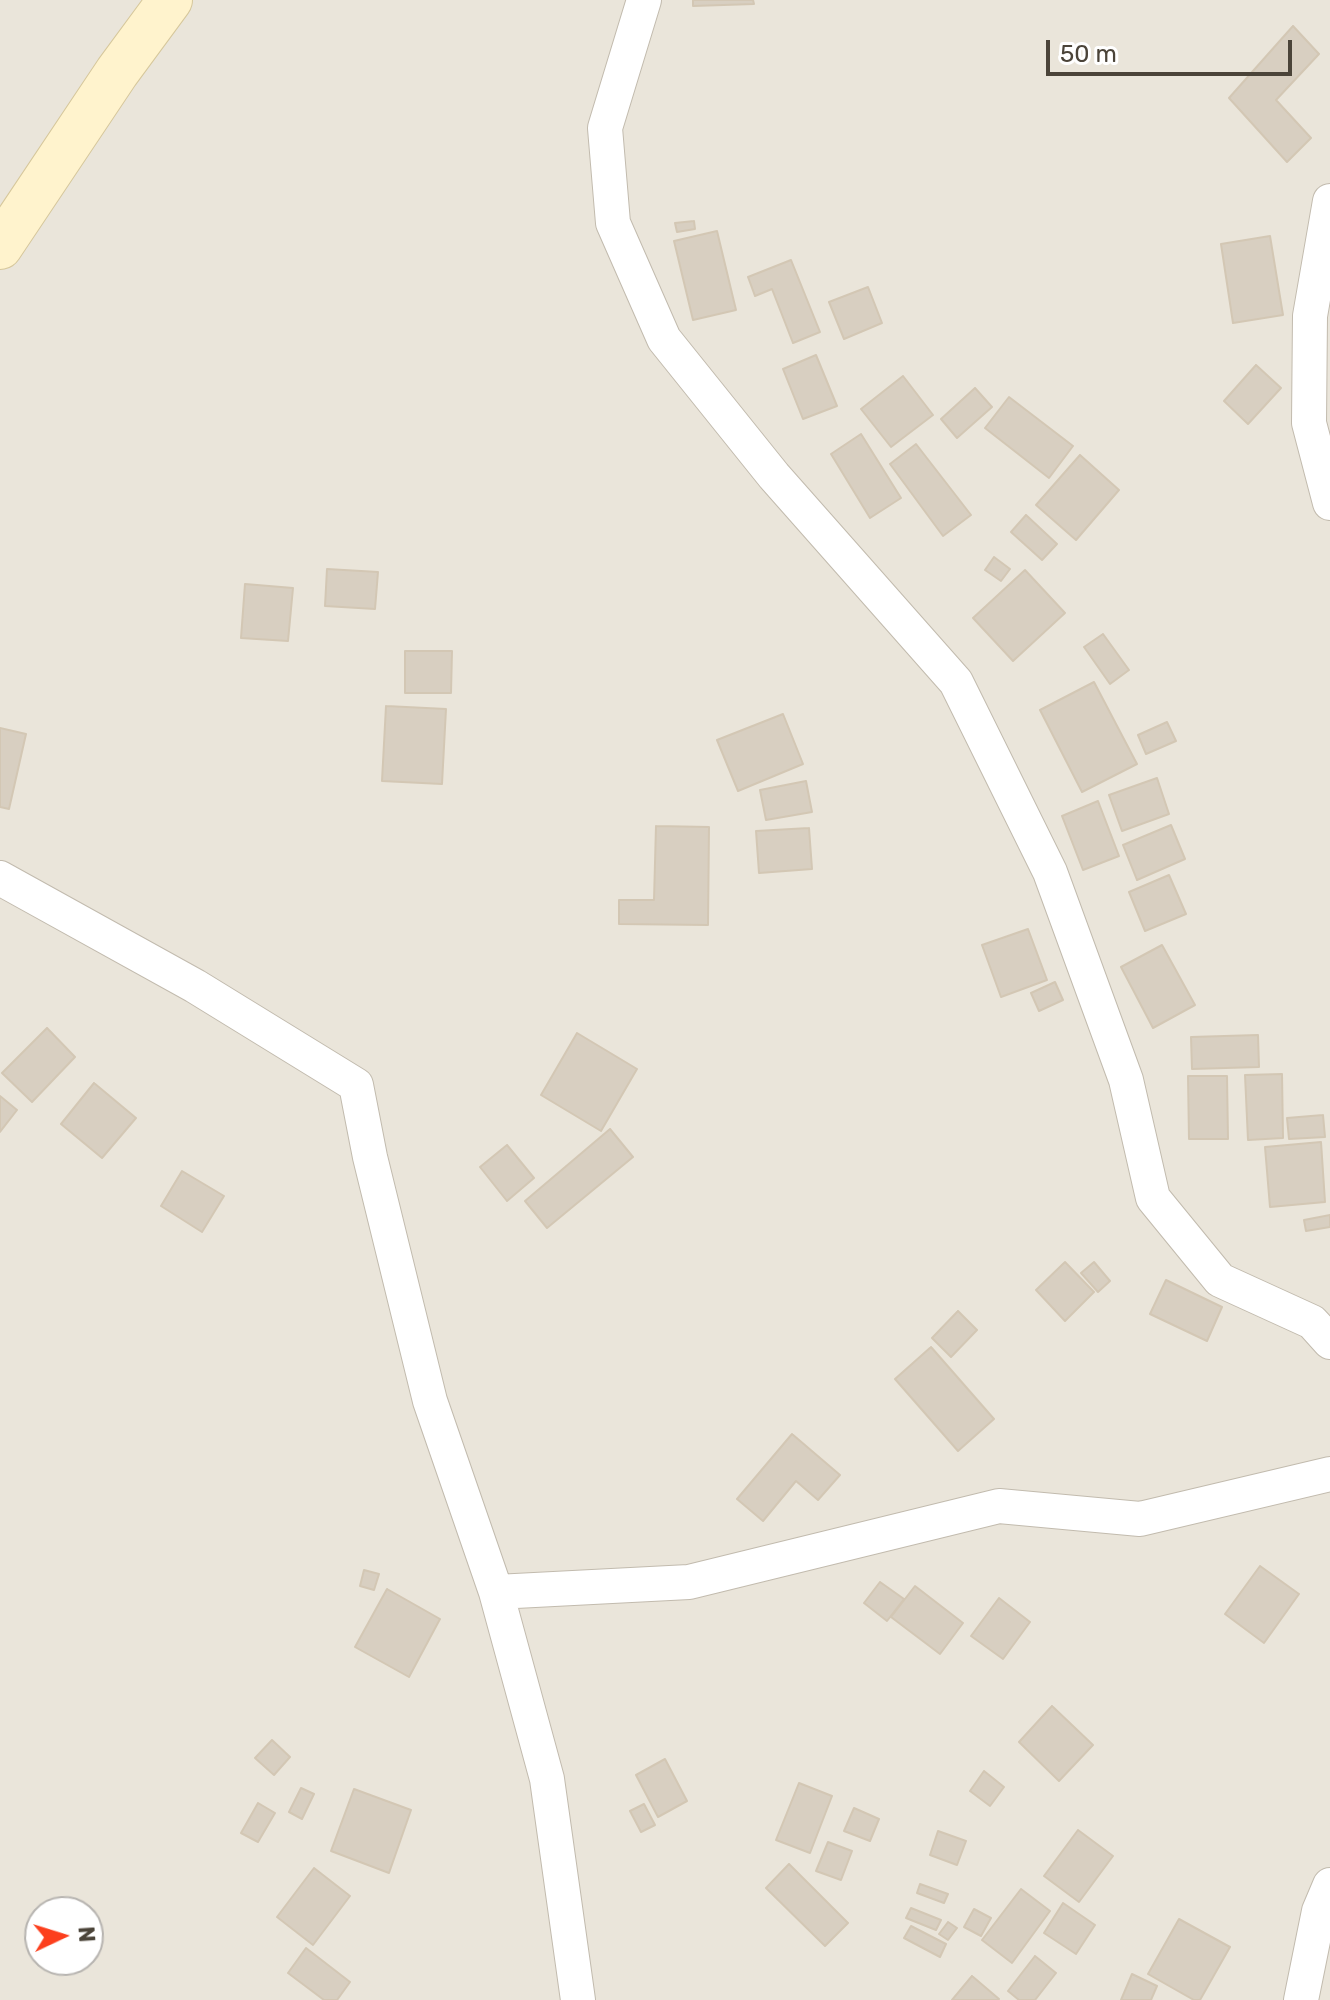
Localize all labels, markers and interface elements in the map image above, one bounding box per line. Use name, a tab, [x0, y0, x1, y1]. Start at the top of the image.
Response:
scale bar	[1050, 24, 1296, 74]
text: 50 m	[1060, 40, 1117, 68]
north arrow	[24, 1896, 104, 1976]
text: N	[72, 1926, 100, 1943]

